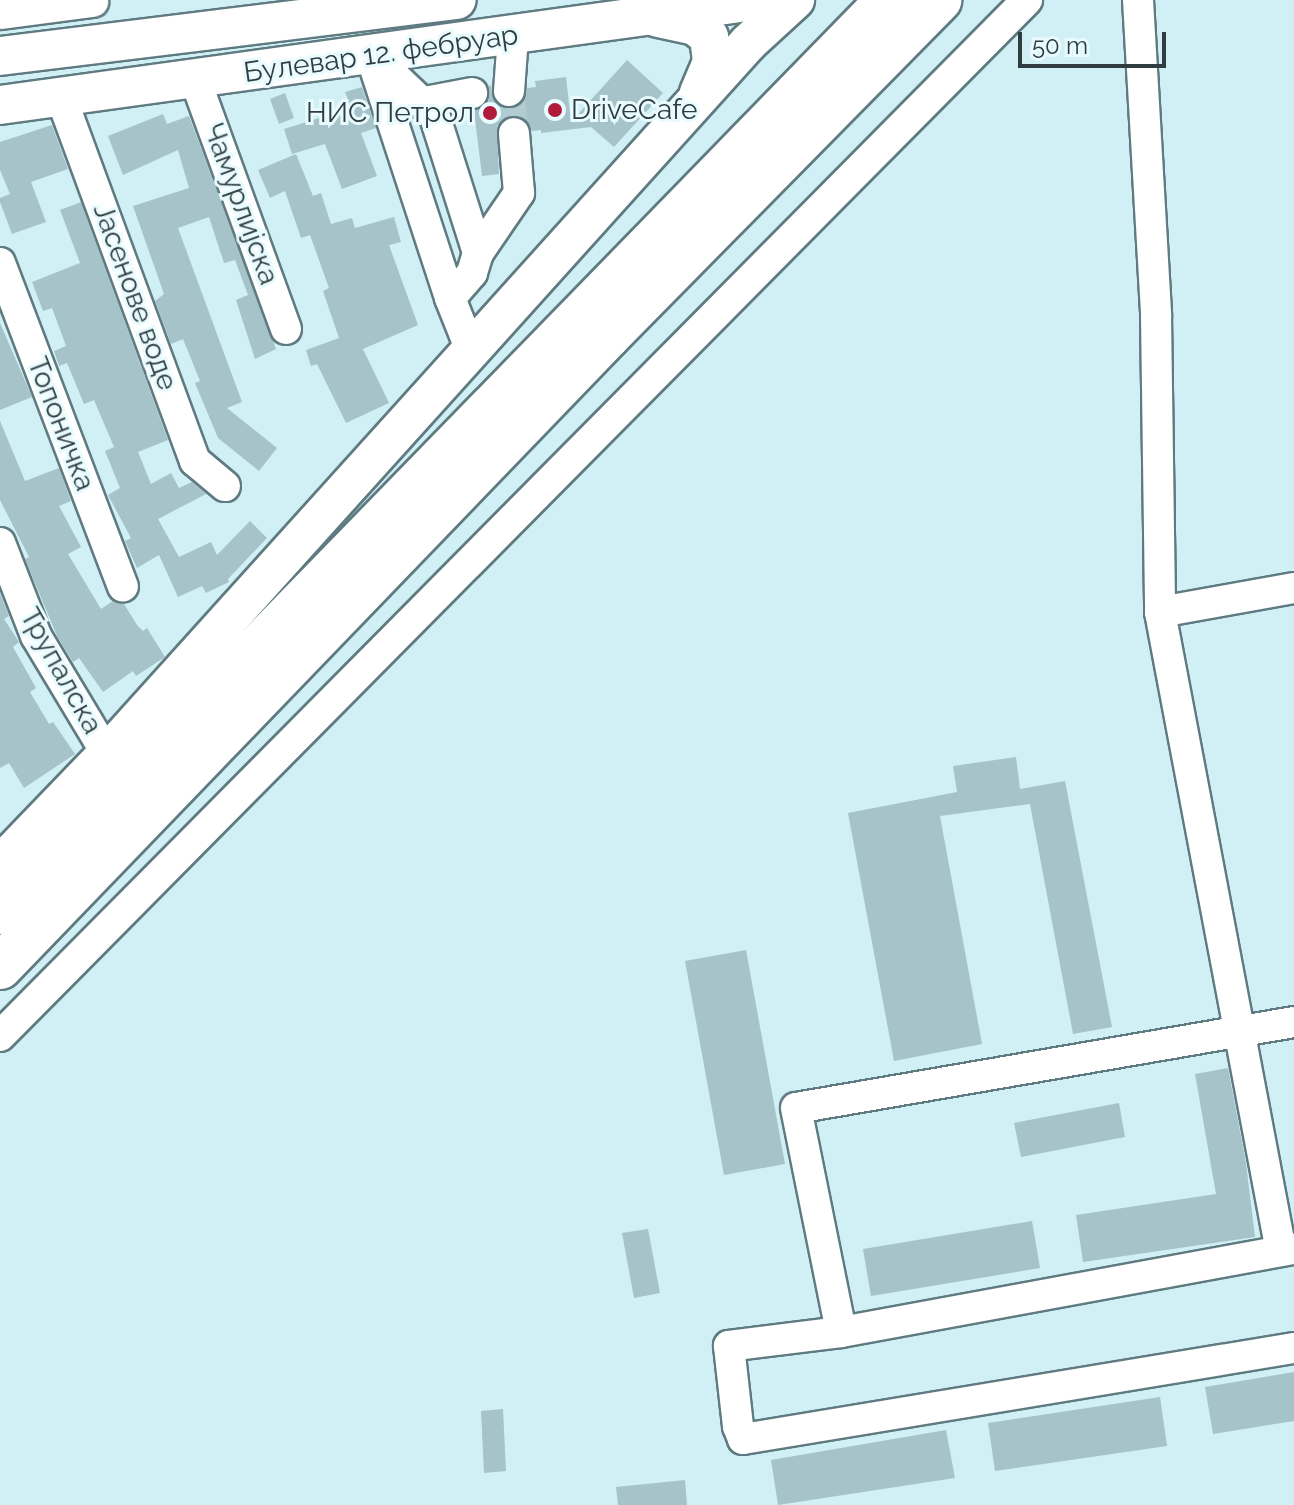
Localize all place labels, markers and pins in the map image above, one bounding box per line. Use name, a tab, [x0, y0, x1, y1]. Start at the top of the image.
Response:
place label: DriveCafe	[571, 93, 697, 127]
place label: НИС Петрол	[306, 96, 474, 130]
marker: DriveCafe	[546, 101, 564, 119]
marker: НИС Петрол	[481, 104, 499, 122]

